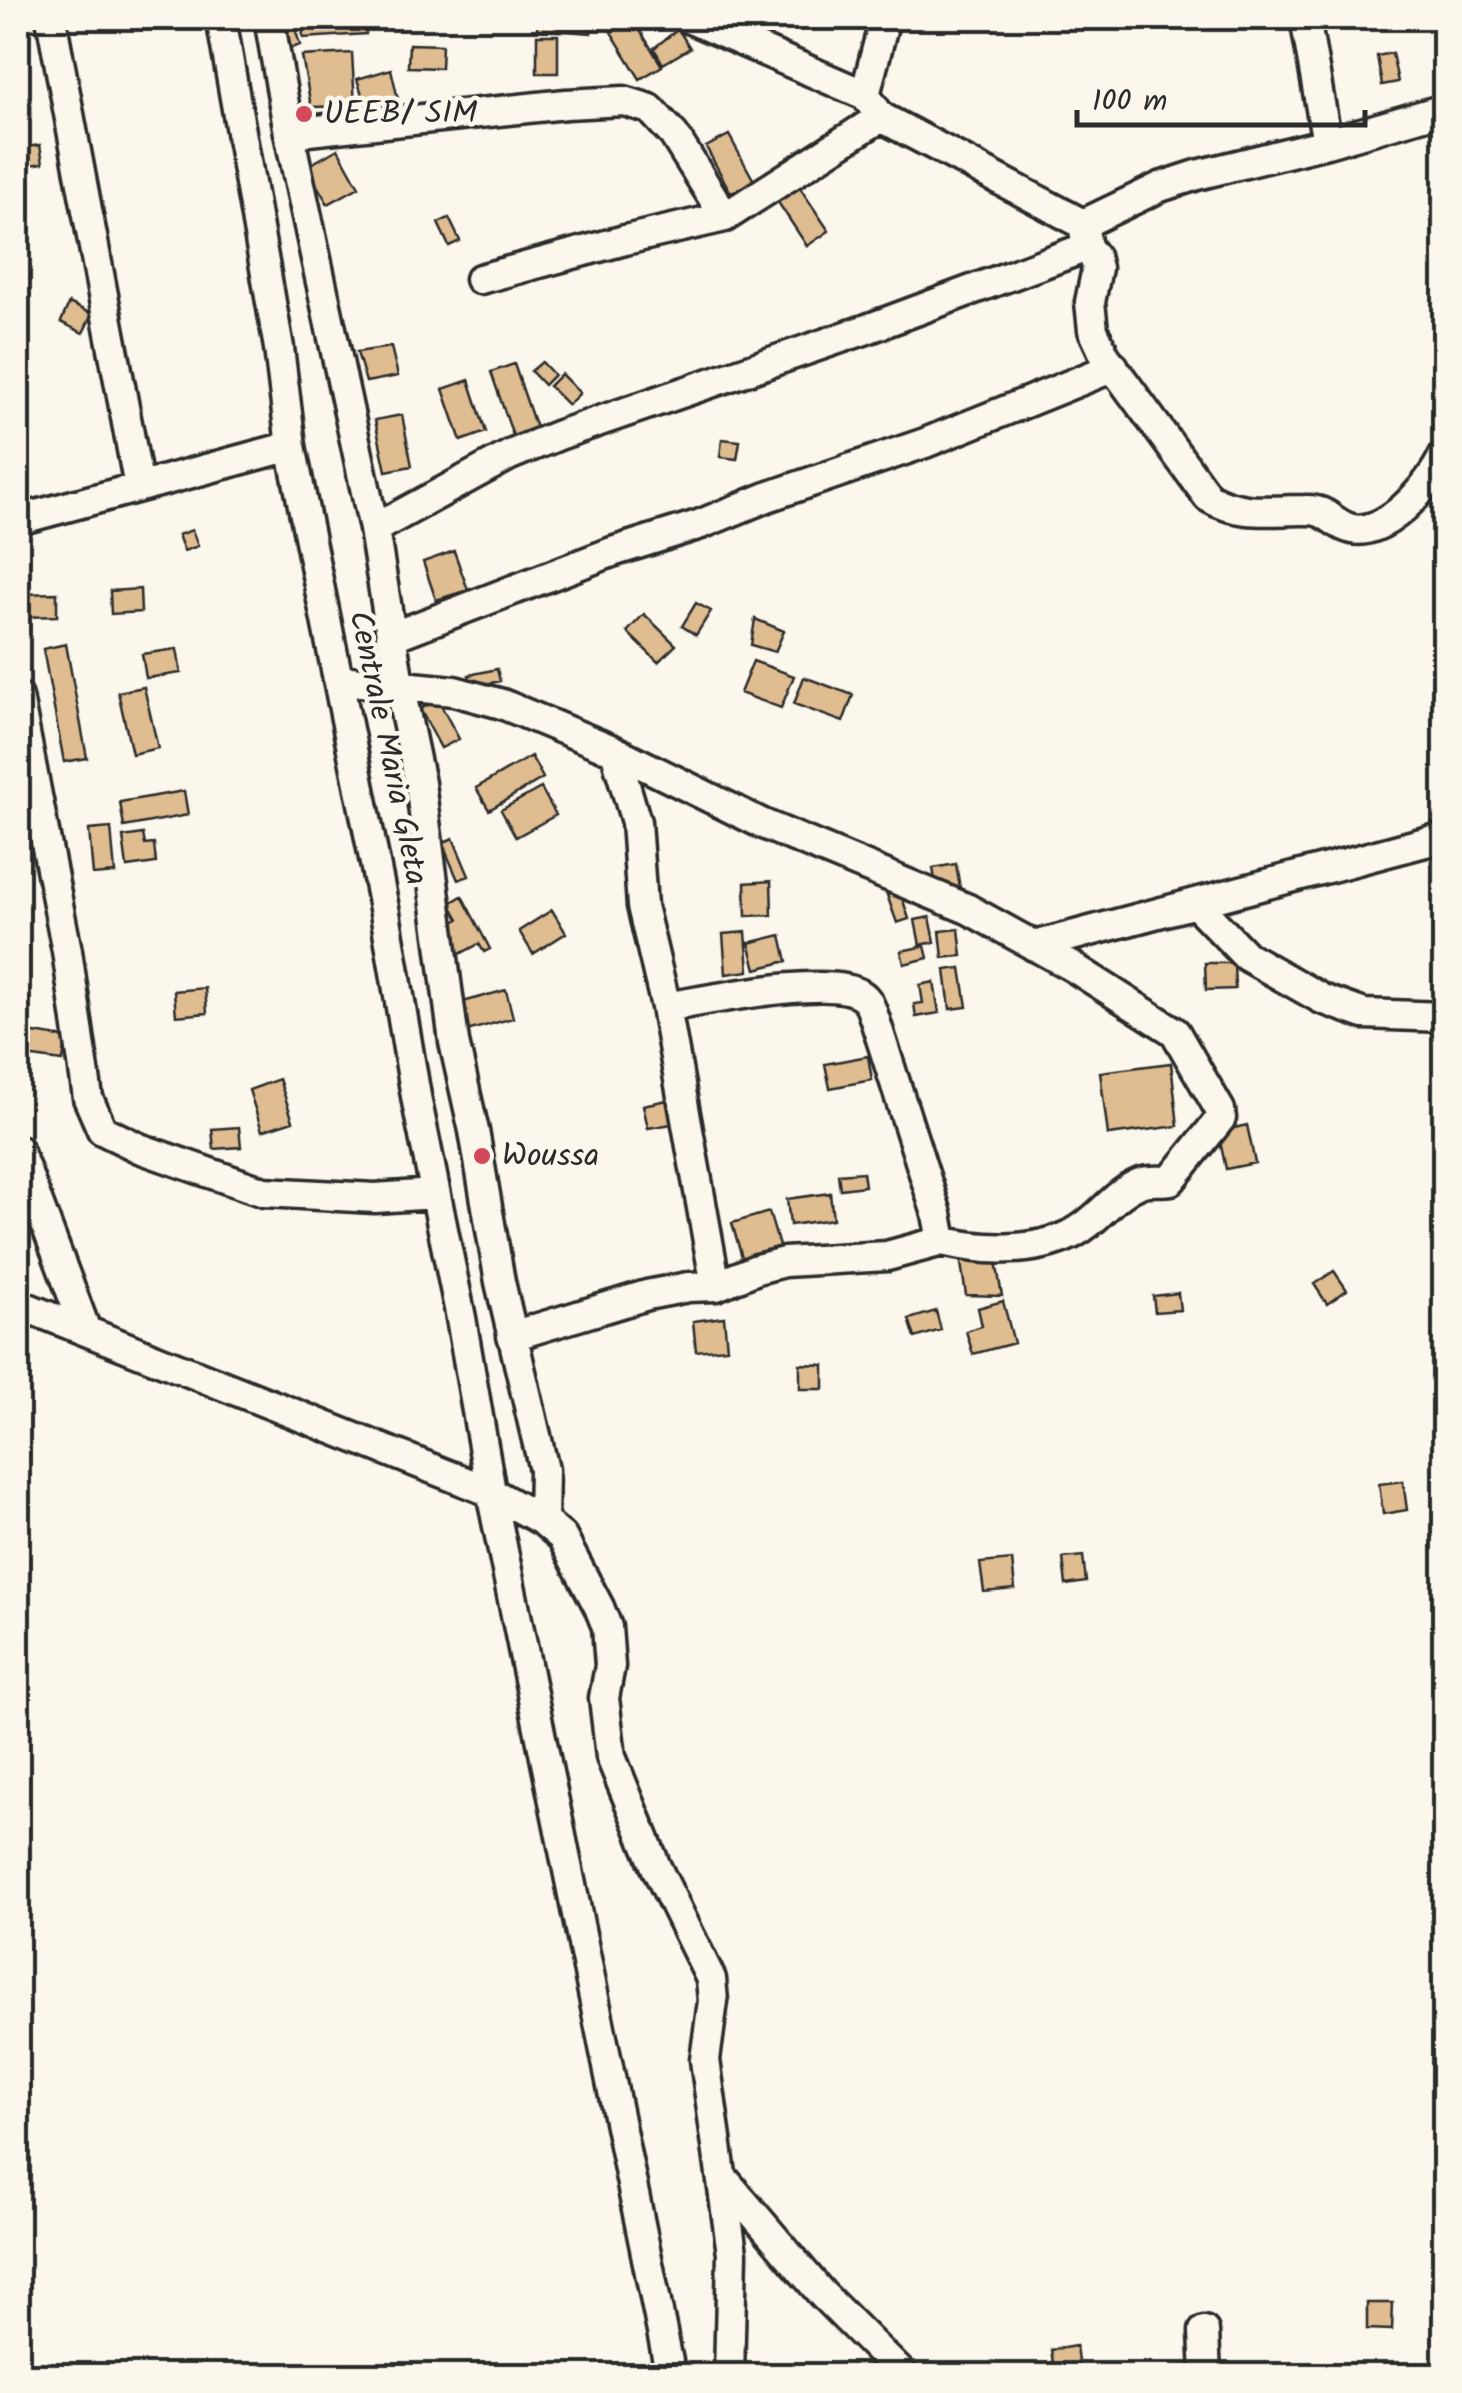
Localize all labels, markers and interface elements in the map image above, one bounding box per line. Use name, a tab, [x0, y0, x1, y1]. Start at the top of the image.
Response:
scale bar	[1077, 65, 1364, 127]
text: 100 m	[1092, 78, 1167, 126]
place label: UEEB/ SIM	[324, 89, 478, 140]
marker: UEEB/ SIM	[293, 103, 315, 125]
street label: Centrale Maria Gleta	[333, 606, 441, 890]
place label: Woussa	[502, 1131, 599, 1182]
marker: Woussa	[471, 1145, 493, 1167]

